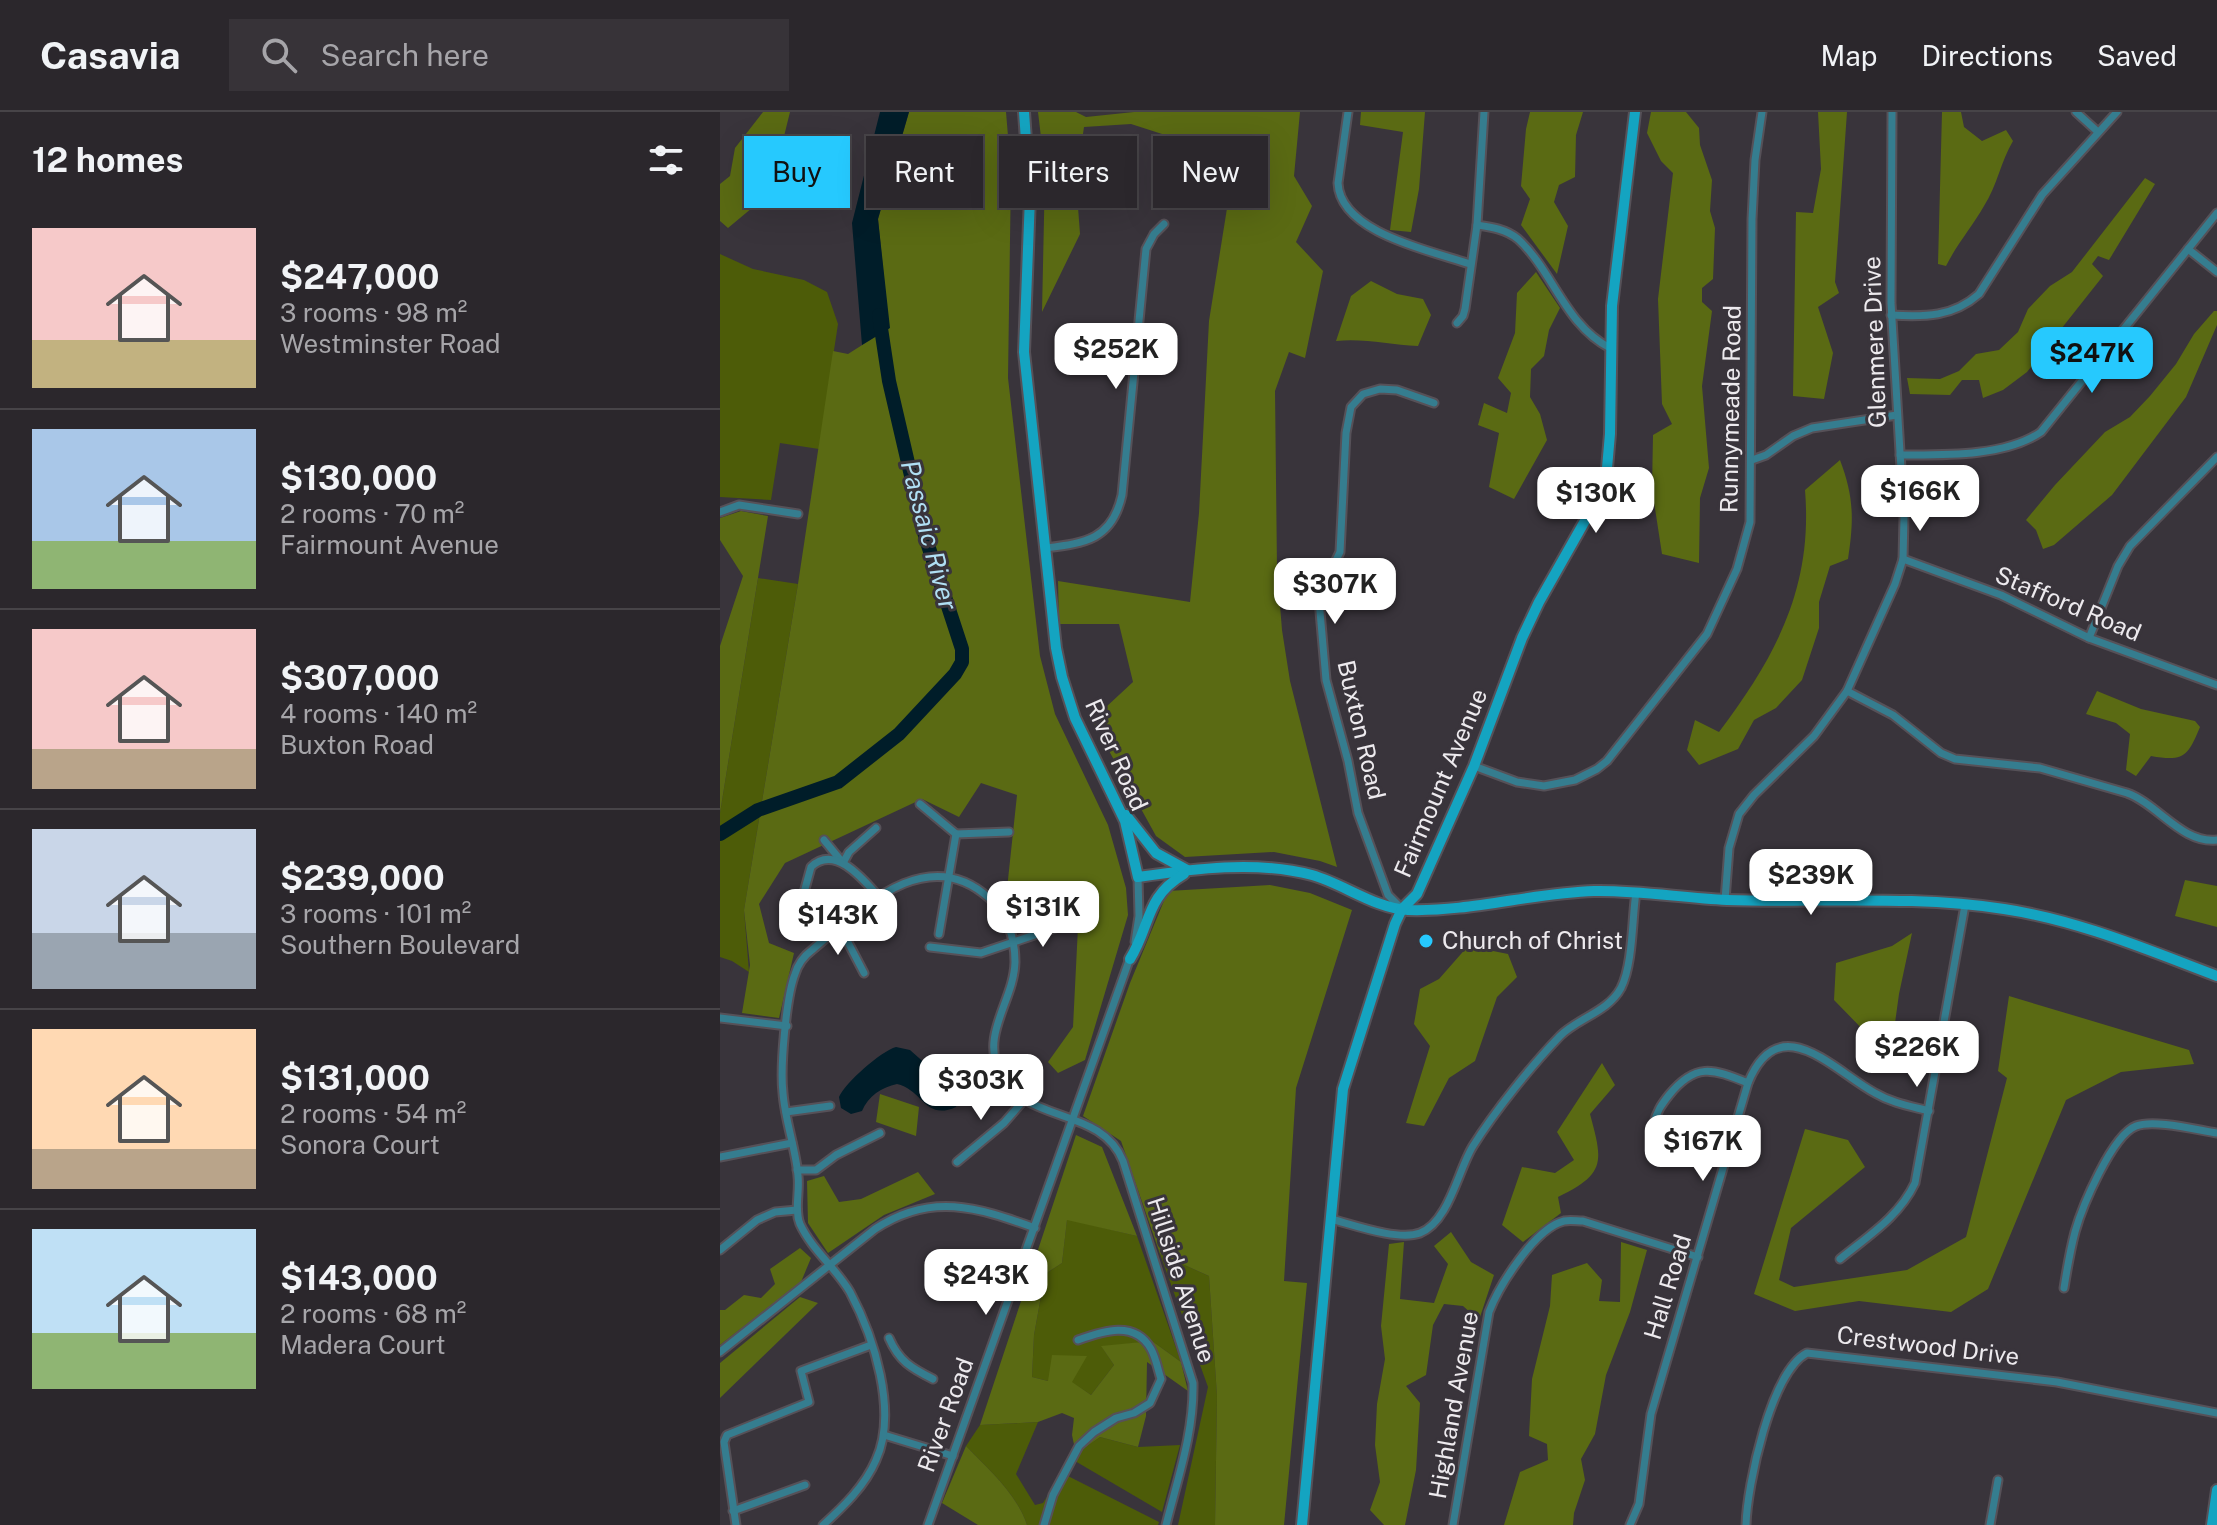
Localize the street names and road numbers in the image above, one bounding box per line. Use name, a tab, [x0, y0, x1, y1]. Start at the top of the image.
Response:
street label: Glenmere Drive	[1857, 256, 1891, 428]
street label: Runnymeade Road	[1714, 305, 1746, 513]
street label: Stafford Road	[1991, 560, 2146, 646]
street label: Buxton Road	[1332, 657, 1392, 802]
street label: Fairmount Avenue	[1388, 684, 1492, 881]
street label: River Road	[1080, 694, 1154, 815]
street label: Hillside Avenue	[1142, 1193, 1222, 1366]
street label: Hall Road	[1638, 1231, 1696, 1343]
street label: Highland Avenue	[1423, 1309, 1483, 1501]
street label: Crestwood Drive	[1835, 1320, 2021, 1370]
street label: River Road	[911, 1354, 979, 1476]

